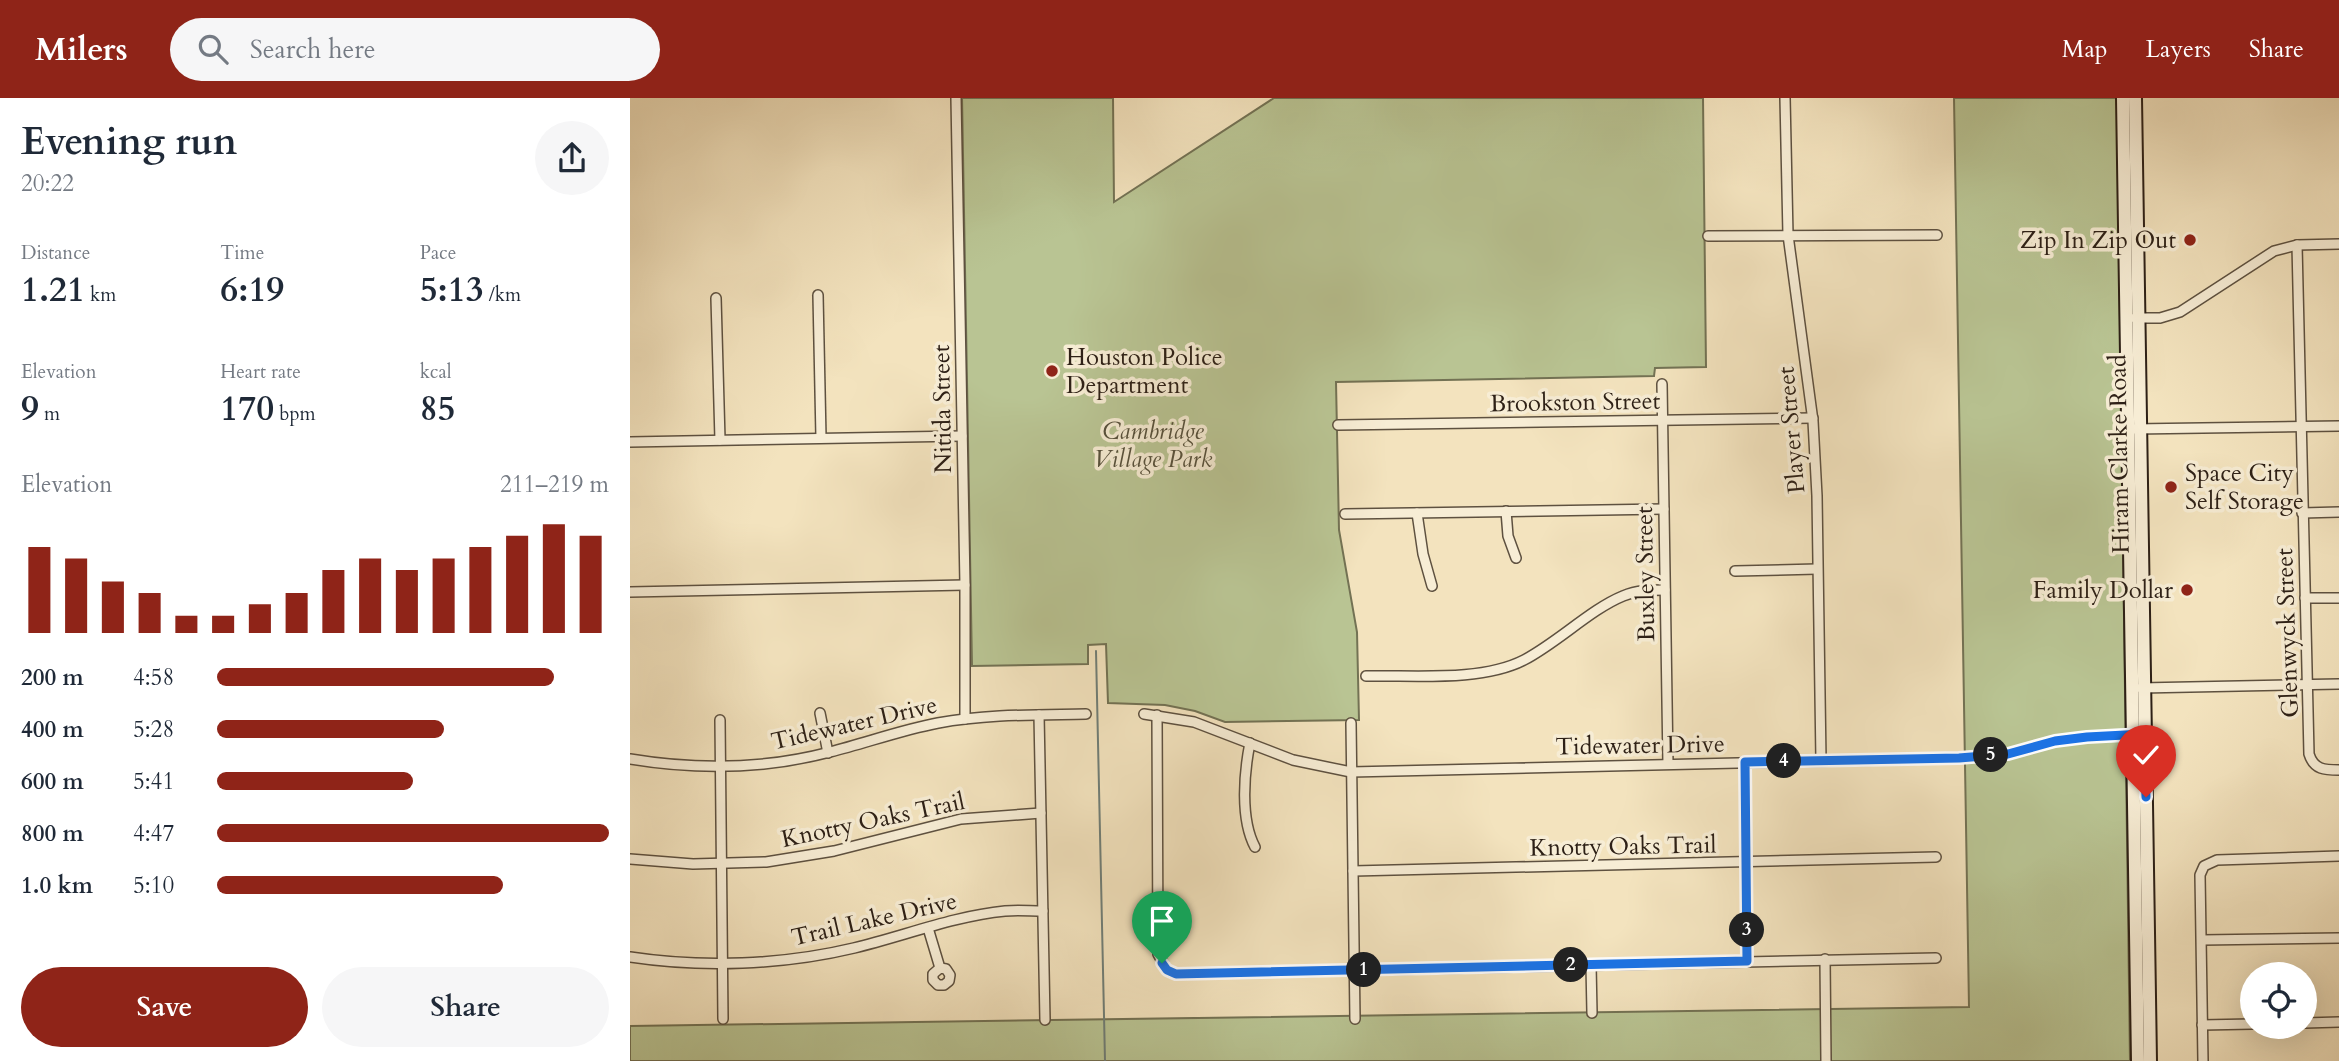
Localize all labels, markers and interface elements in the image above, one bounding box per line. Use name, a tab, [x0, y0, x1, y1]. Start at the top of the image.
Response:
search box	[170, 18, 660, 81]
text: Milers	[35, 27, 128, 72]
icon: search	[194, 30, 232, 68]
text: Search here	[250, 32, 376, 67]
text: Map	[2062, 33, 2108, 66]
text: Layers	[2146, 33, 2211, 66]
text: Share	[2249, 33, 2304, 66]
text: Evening run	[21, 116, 237, 168]
button: share	[535, 121, 609, 195]
text: 20:22	[21, 168, 74, 199]
place label: Zip In Zip Out	[2020, 224, 2176, 257]
marker: Zip In Zip Out	[2182, 232, 2198, 248]
text: Distance	[21, 240, 90, 266]
text: Time	[220, 240, 264, 266]
text: Pace	[420, 240, 456, 266]
text: 1.21	[21, 266, 85, 314]
text: 6:19	[220, 266, 284, 314]
text: 5:13	[420, 266, 484, 314]
text: km	[85, 282, 116, 308]
text: /km	[484, 282, 521, 308]
place label: Houston Police Department	[1066, 341, 1223, 402]
street label: Nitida Street	[925, 344, 960, 474]
street label: Hiram Clarke Road	[2101, 354, 2138, 554]
text: Elevation	[21, 359, 96, 385]
text: Heart rate	[220, 359, 301, 385]
text: kcal	[420, 359, 452, 385]
marker: Houston Police Department	[1044, 363, 1060, 379]
street label: Player Street	[1769, 365, 1813, 495]
text: 9	[21, 385, 39, 433]
text: 170	[220, 385, 274, 433]
text: 85	[420, 385, 456, 433]
street label: Brookston Street	[1490, 385, 1661, 420]
text: m	[39, 401, 60, 427]
text: bpm	[274, 401, 316, 427]
park label: Cambridge Village Park	[1094, 415, 1213, 476]
place label: Space City Self Storage	[2185, 457, 2304, 518]
text: Elevation	[21, 469, 112, 500]
text: 211–219 m	[500, 469, 609, 500]
marker: Space City Self Storage	[2163, 479, 2179, 495]
street label: Buxley Street	[1628, 506, 1663, 642]
street label: Glenwyck Street	[2268, 547, 2307, 718]
place label: Family Dollar	[2033, 574, 2173, 607]
marker: Family Dollar	[2179, 582, 2195, 598]
text: 200 m	[21, 662, 84, 693]
text: 4:58	[133, 662, 174, 693]
street label: Tidewater Drive	[768, 688, 940, 759]
text: 400 m	[21, 714, 84, 745]
text: 5:28	[133, 714, 174, 745]
pin	[2116, 725, 2176, 797]
street label: Tidewater Drive	[1555, 728, 1725, 763]
icon: check	[2127, 736, 2165, 774]
pin: 5	[1974, 738, 2008, 772]
text: 5	[1986, 741, 1995, 767]
pin: 4	[1766, 744, 1802, 778]
text: 4	[1779, 747, 1788, 773]
text: 600 m	[21, 766, 84, 797]
text: 5:41	[133, 766, 174, 797]
street label: Knotty Oaks Trail	[778, 785, 968, 856]
text: 800 m	[21, 818, 84, 849]
text: 4:47	[133, 818, 174, 849]
street label: Knotty Oaks Trail	[1529, 828, 1717, 865]
text: 1.0 km	[21, 870, 93, 901]
text: 5:10	[133, 870, 174, 901]
street label: Trail Lake Drive	[788, 884, 960, 955]
pin	[1132, 891, 1192, 963]
icon: arrive	[1143, 902, 1181, 940]
pin: 3	[1730, 912, 1764, 948]
text: 3	[1742, 916, 1751, 942]
pin: 2	[1553, 948, 1588, 982]
text: 2	[1566, 951, 1575, 977]
pin: 1	[1346, 952, 1382, 988]
text: 1	[1359, 956, 1368, 982]
map controls	[2240, 962, 2317, 1039]
button: locate	[2240, 962, 2317, 1039]
button: Save	[21, 967, 308, 1047]
button: Share	[322, 967, 609, 1047]

